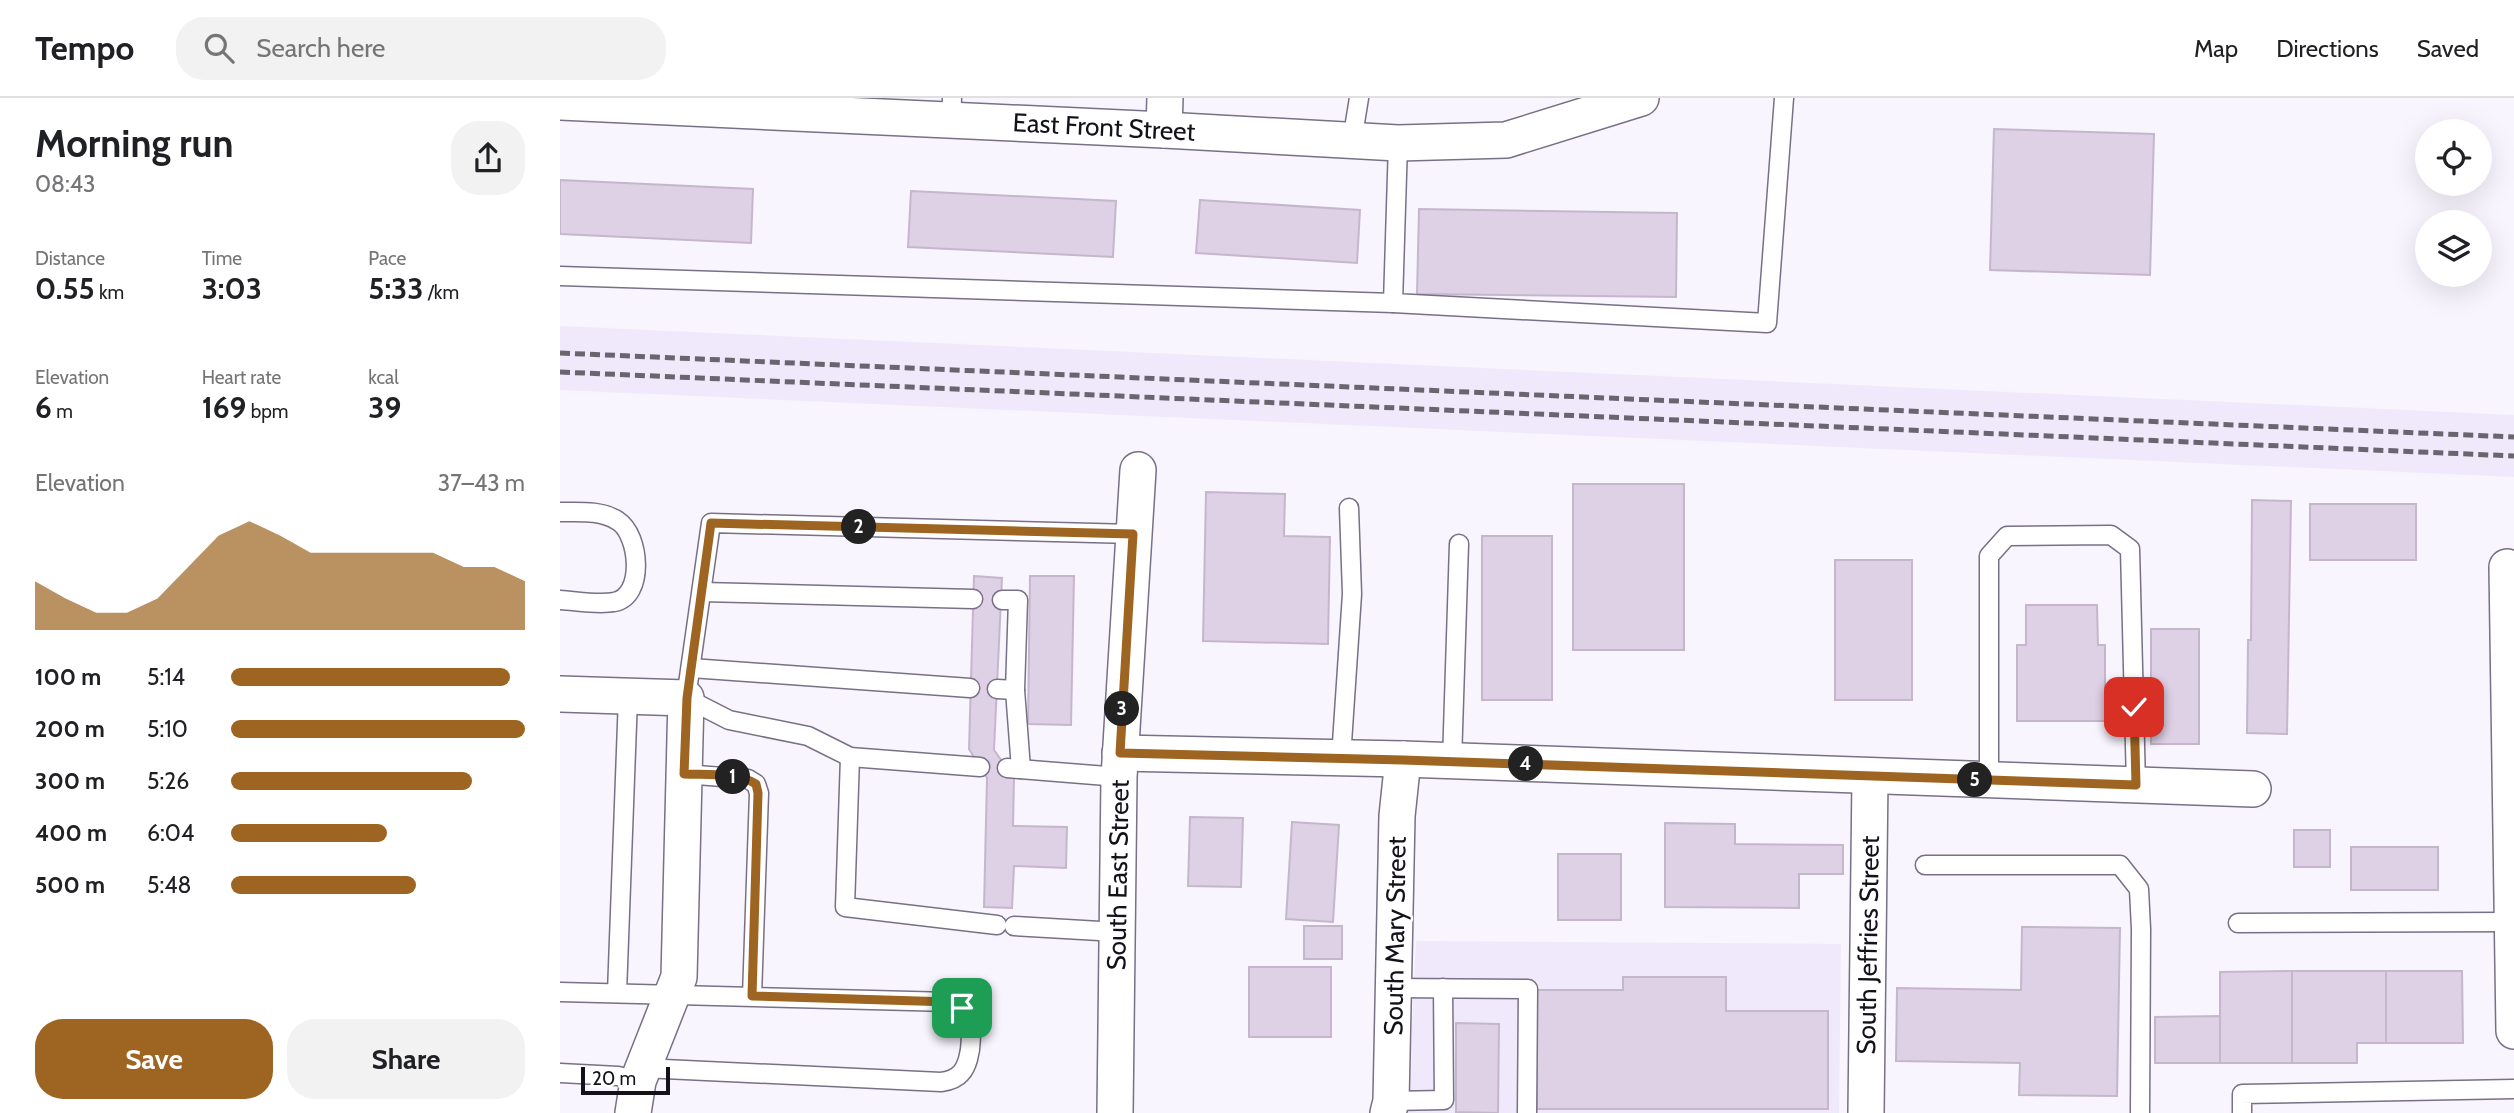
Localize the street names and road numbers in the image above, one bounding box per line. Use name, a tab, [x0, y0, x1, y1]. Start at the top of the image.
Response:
street label: East Front Street	[1012, 106, 1196, 148]
street label: South East Street	[1100, 779, 1136, 971]
street label: South Jeffries Street	[1850, 835, 1886, 1055]
street label: South Mary Street	[1377, 836, 1413, 1036]

